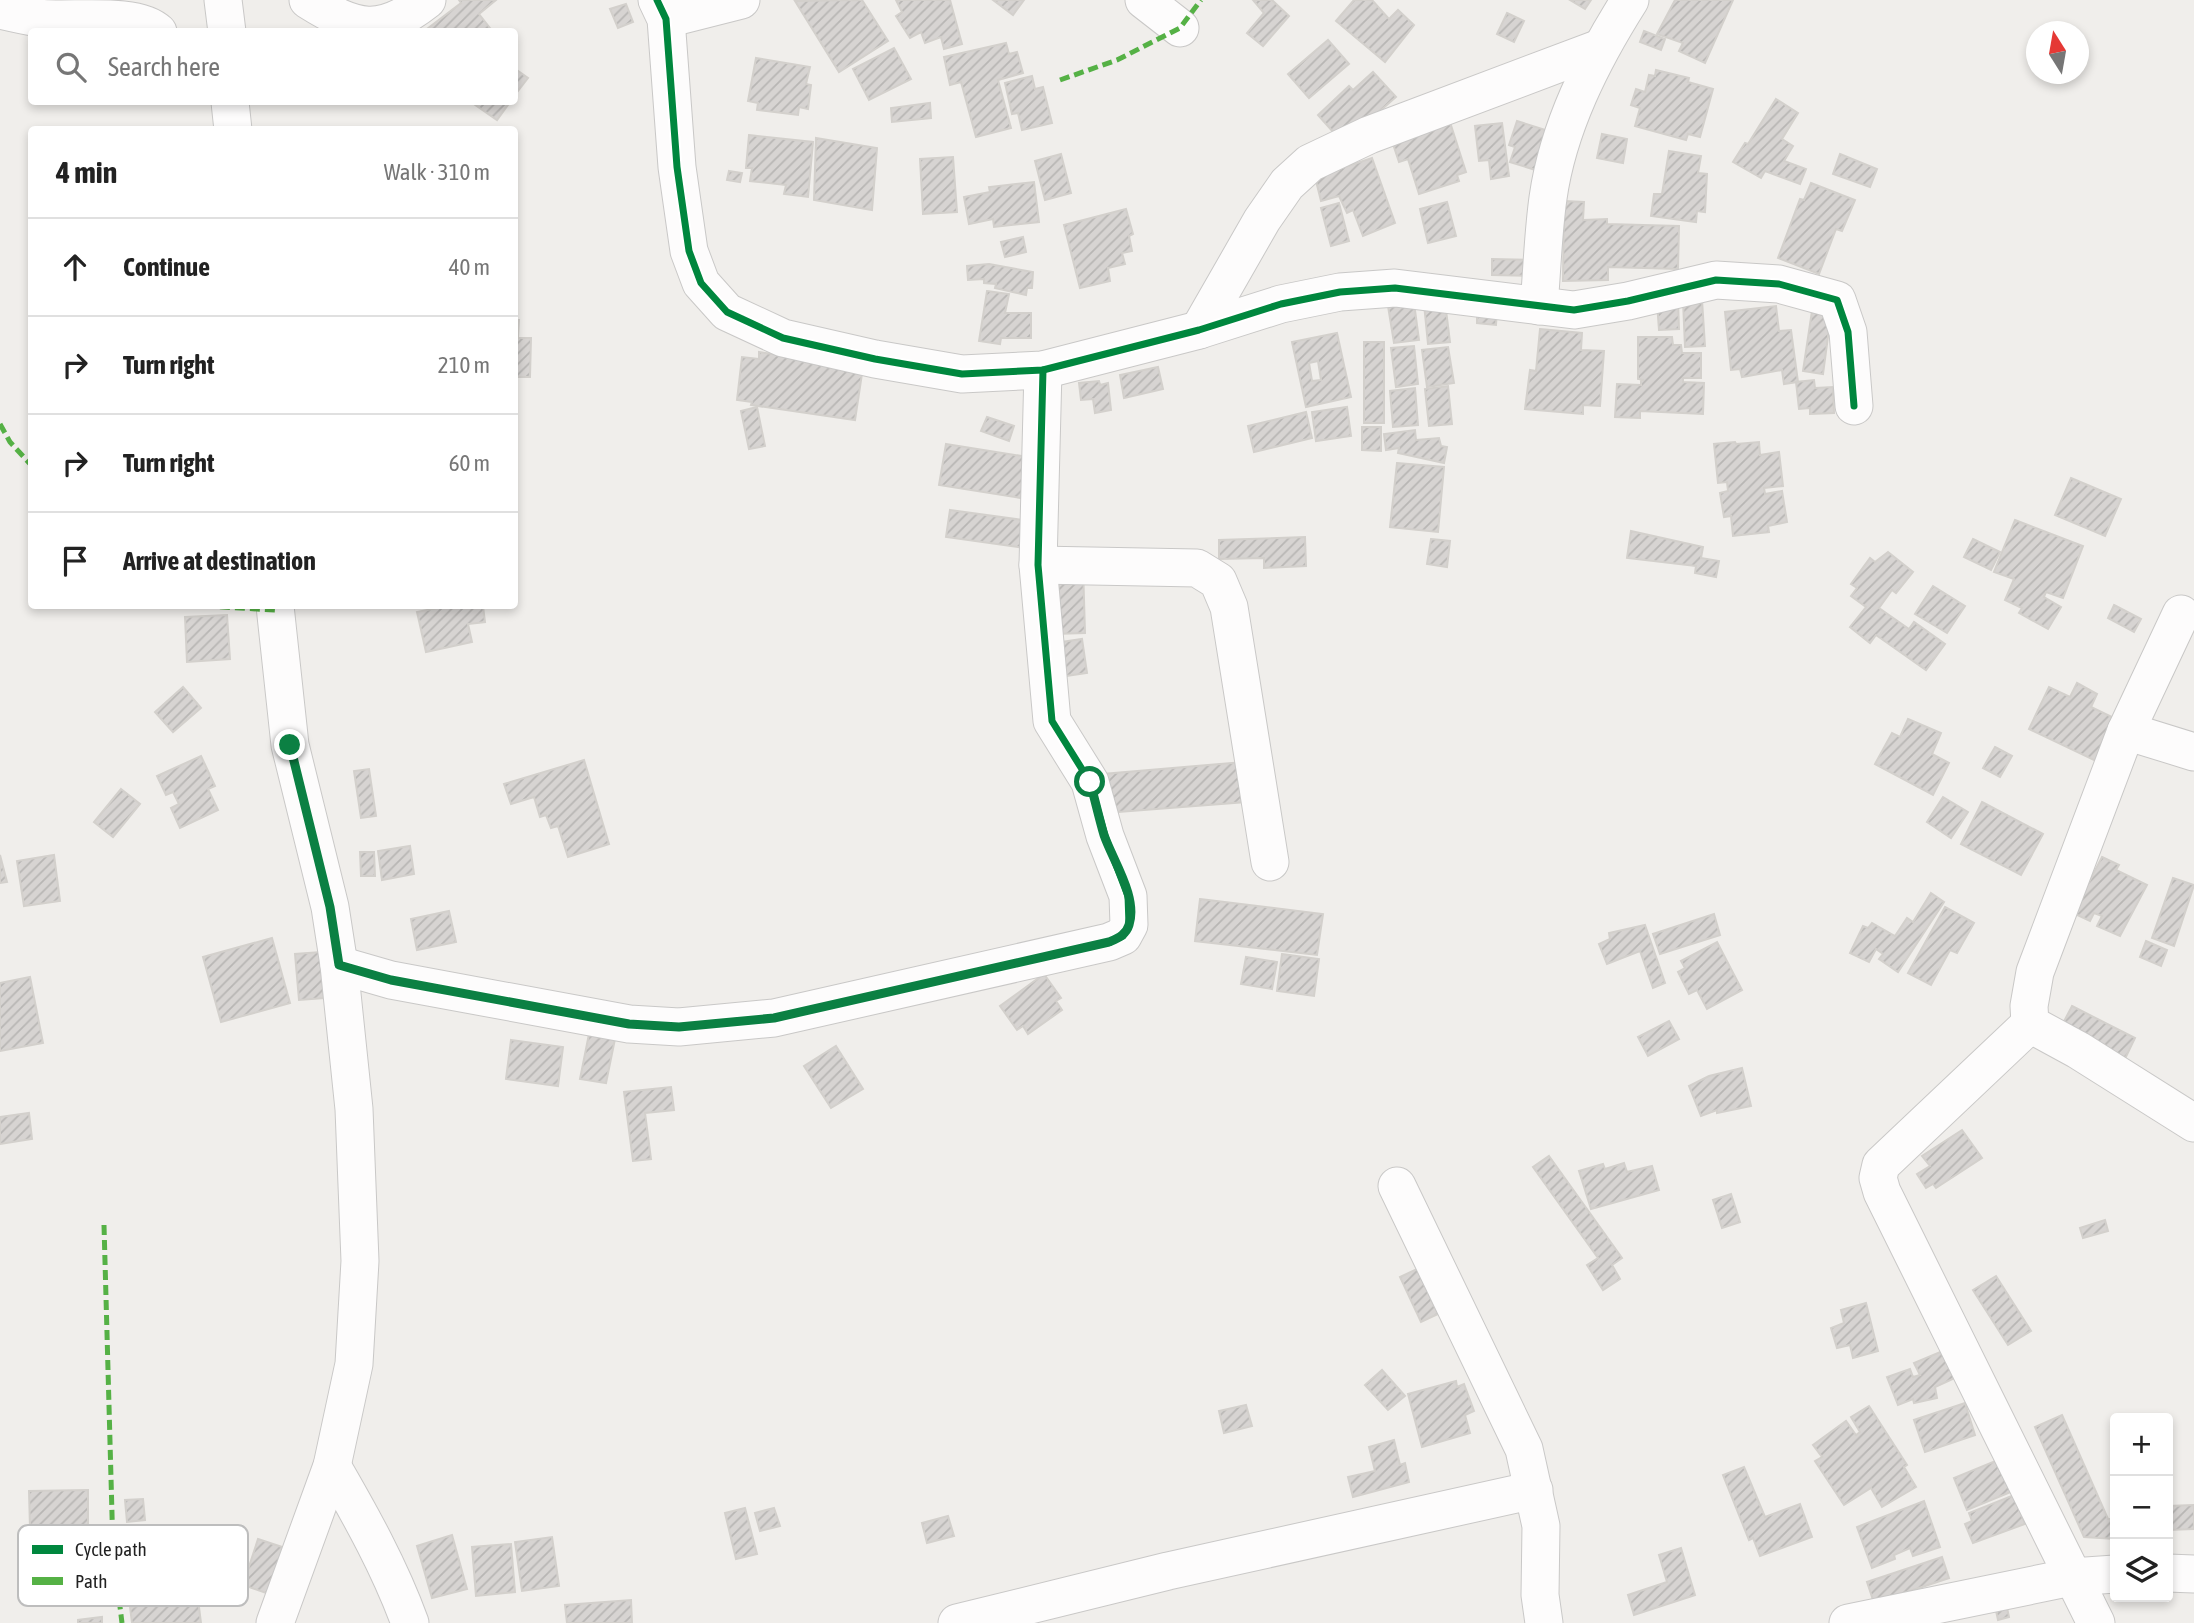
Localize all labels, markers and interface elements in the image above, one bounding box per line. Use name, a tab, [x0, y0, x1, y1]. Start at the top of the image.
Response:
north arrow	[2026, 21, 2089, 84]
search box	[28, 28, 518, 105]
icon: search	[52, 48, 90, 86]
text: Search here	[108, 52, 220, 82]
text: 4 min	[56, 155, 117, 189]
text: Walk · 310 m	[384, 159, 490, 185]
icon: ahead	[56, 248, 94, 286]
text: Continue	[123, 252, 210, 282]
text: 40 m	[449, 254, 490, 280]
icon: right	[56, 346, 94, 384]
text: Turn right	[123, 350, 214, 380]
text: 210 m	[438, 352, 490, 378]
icon: right	[56, 444, 94, 482]
text: Turn right	[123, 448, 214, 478]
text: 60 m	[449, 450, 490, 476]
icon: arrive	[56, 542, 94, 580]
text: Arrive at destination	[123, 546, 316, 576]
route end	[274, 729, 305, 760]
route start	[1074, 766, 1105, 797]
map controls	[2110, 1413, 2173, 1602]
button: +	[2110, 1413, 2173, 1476]
button: −	[2110, 1476, 2173, 1539]
legend	[18, 1525, 248, 1606]
text: Cycle path	[75, 1538, 147, 1560]
button: layers	[2110, 1539, 2173, 1602]
text: Path	[75, 1570, 107, 1592]

